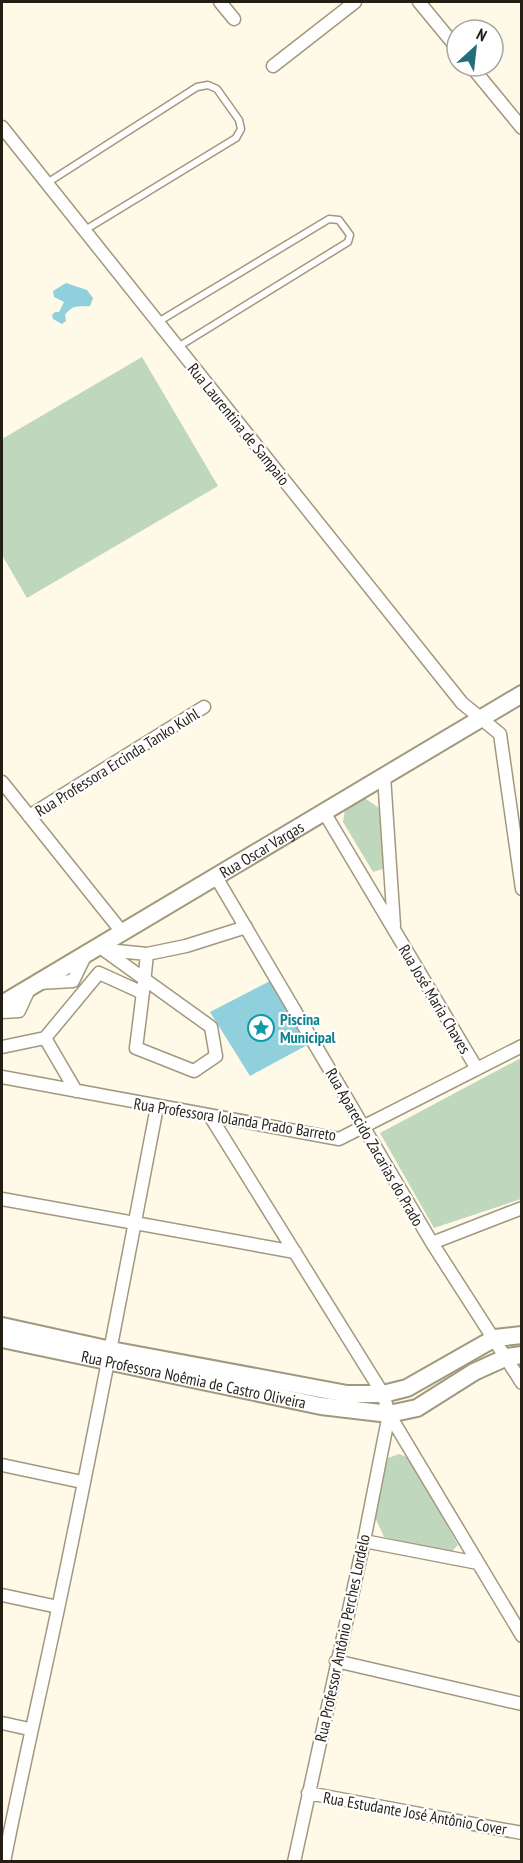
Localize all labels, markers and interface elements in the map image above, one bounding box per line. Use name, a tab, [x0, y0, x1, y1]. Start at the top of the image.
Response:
north arrow	[445, 18, 505, 78]
text: N	[473, 24, 490, 46]
street label: Rua Laurentina de Sampaio	[184, 359, 294, 489]
street label: Rua Professora Ercinda Tanko Kuhl	[31, 703, 203, 821]
street label: Rua Oscar Vargas	[216, 817, 307, 882]
street label: Rua José Maria Chaves	[395, 941, 475, 1057]
place label: Piscina Municipal	[280, 1009, 336, 1047]
place icon: Piscina Municipal	[246, 1013, 276, 1043]
street label: Rua Aparecido Zacarias do Prado	[322, 1065, 428, 1230]
street label: Rua Professora Iolanda Prado Barreto	[132, 1093, 338, 1145]
street label: Rua Professora Noêmia de Castro Oliveira	[80, 1346, 308, 1413]
street label: Rua Professor Antônio Perches Lordelo	[310, 1532, 374, 1744]
street label: Rua Estudante José Antônio Cover	[322, 1787, 509, 1839]

